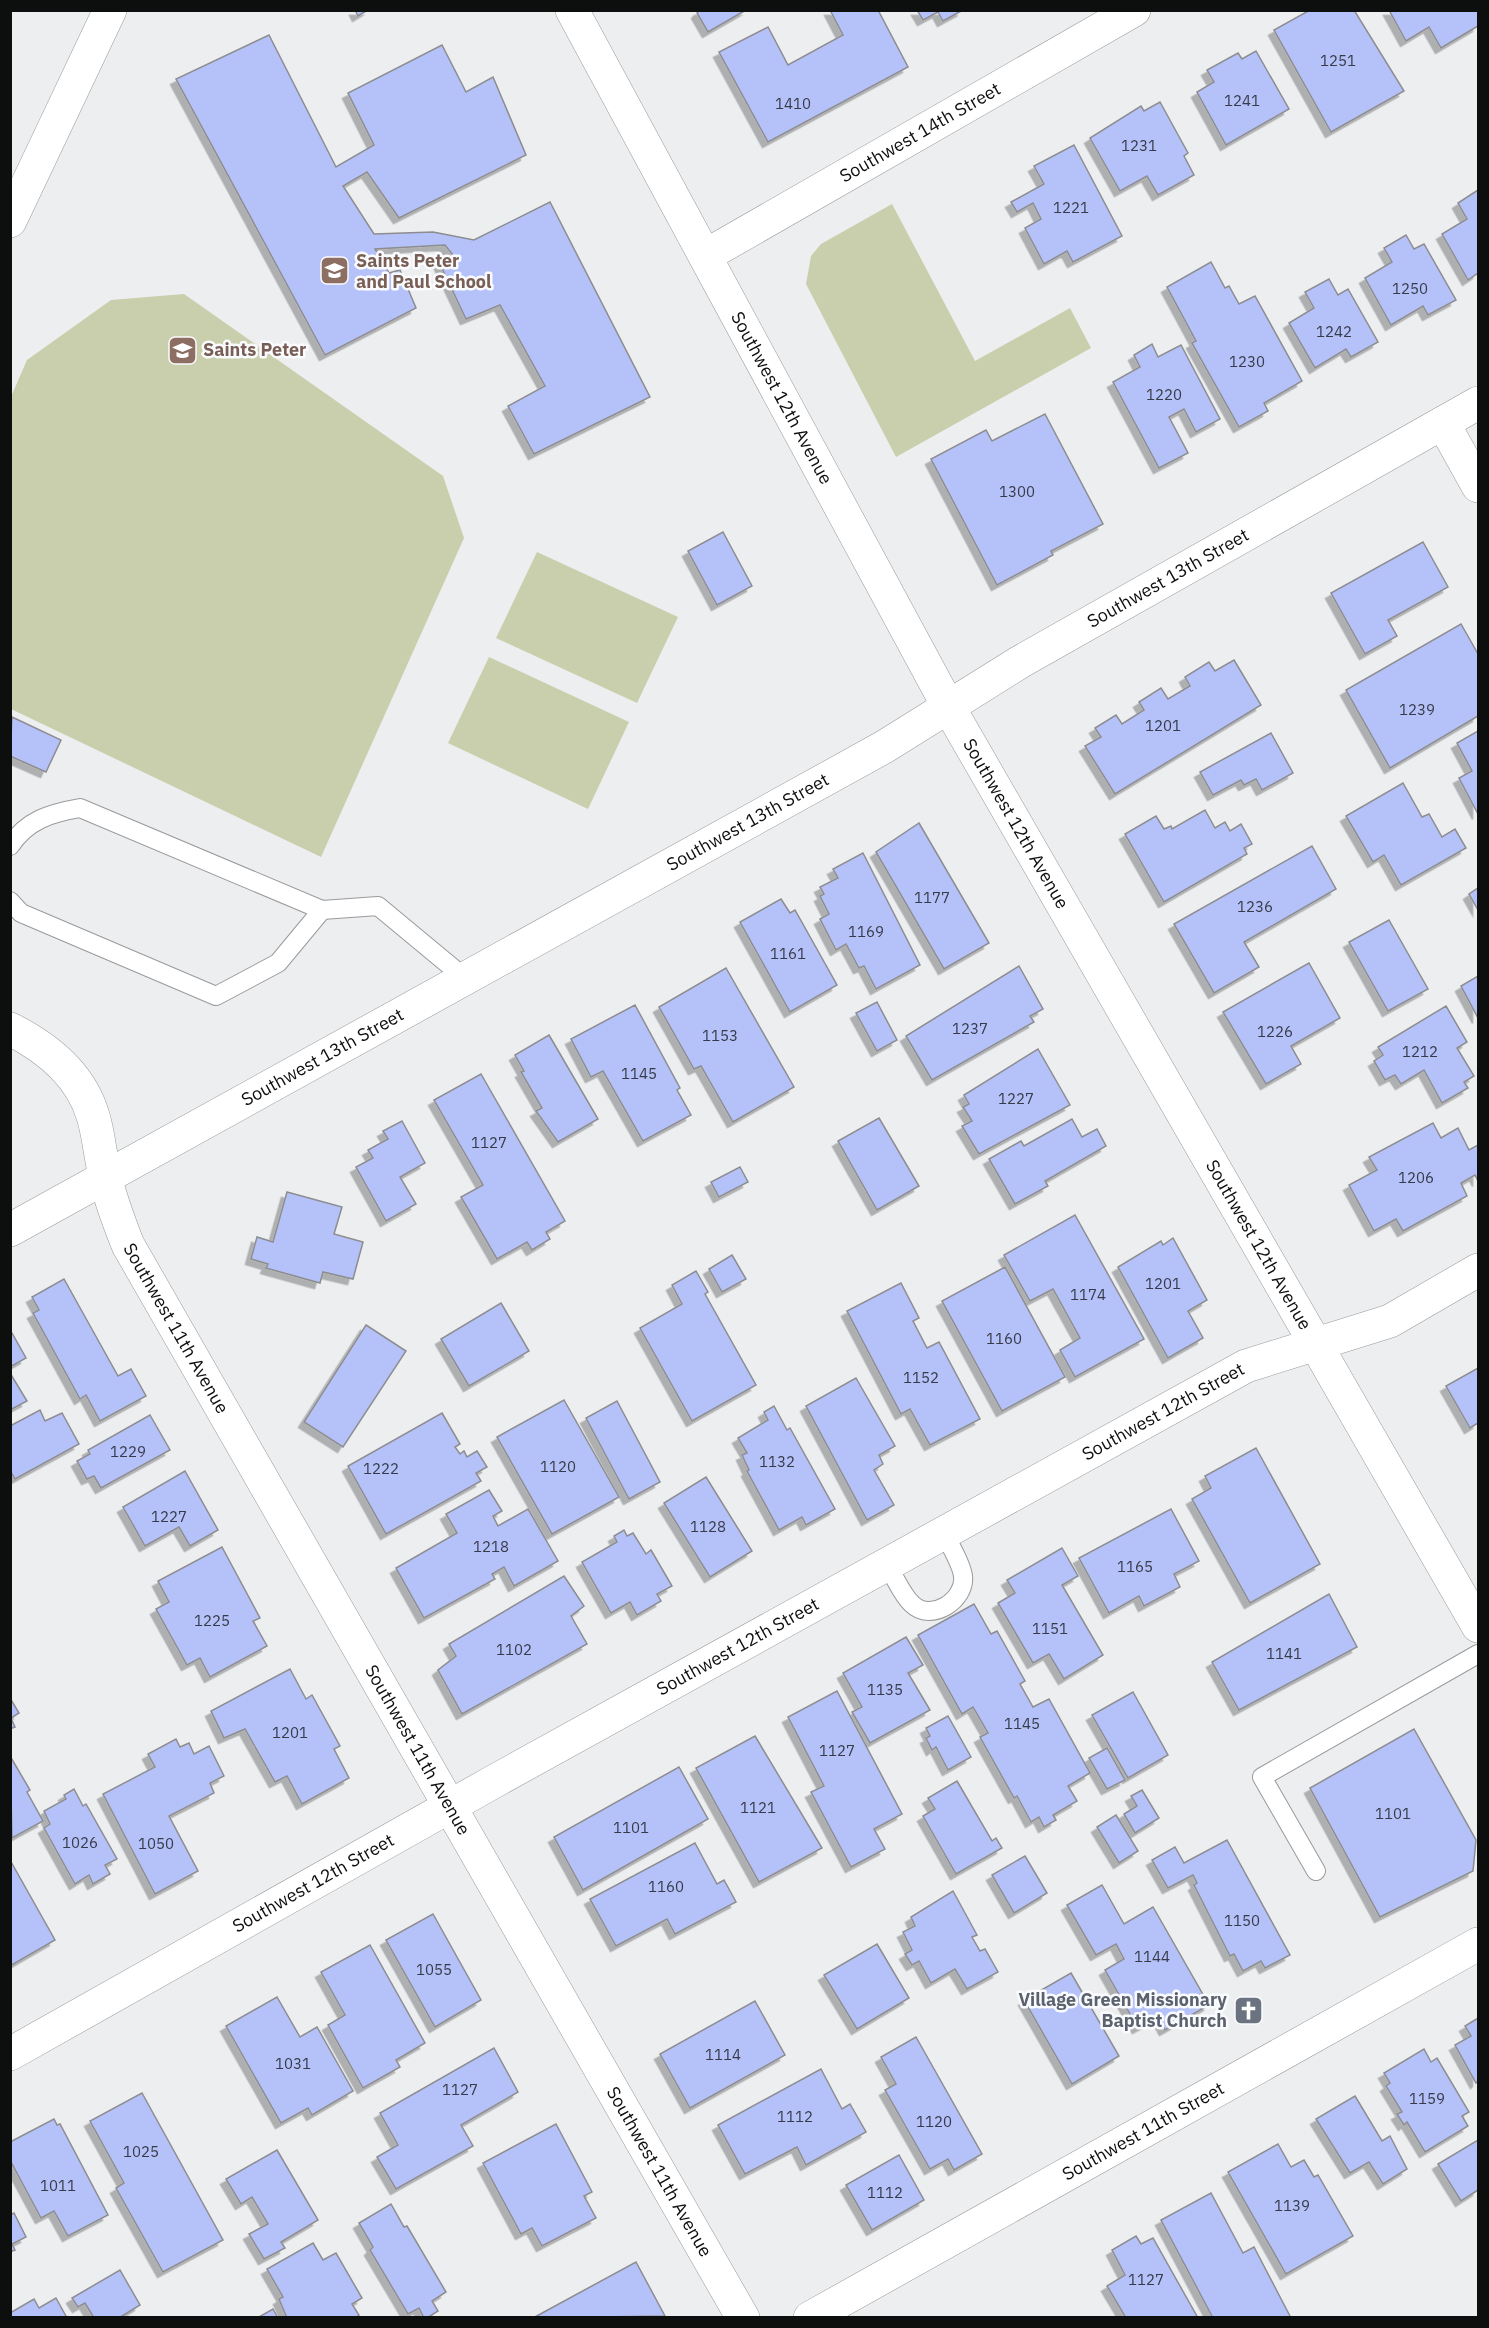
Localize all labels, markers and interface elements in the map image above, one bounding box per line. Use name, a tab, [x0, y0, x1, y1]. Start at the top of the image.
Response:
house number: 1251	[1320, 51, 1356, 70]
street label: Southwest 14th Street	[835, 77, 1005, 187]
house number: 1241	[1224, 91, 1260, 110]
house number: 1410	[775, 94, 811, 113]
house number: 1231	[1121, 136, 1157, 155]
house number: 1221	[1053, 198, 1089, 217]
place label: Saints Peter and Paul School	[356, 249, 492, 293]
school or university icon: Saints Peter and Paul School	[319, 255, 351, 287]
house number: 1250	[1392, 279, 1428, 298]
street label: Southwest 12th Avenue	[726, 308, 838, 488]
house number: 1242	[1316, 322, 1352, 341]
school or university icon: Saints Peter	[166, 334, 198, 366]
place label: Saints Peter	[203, 338, 306, 361]
house number: 1230	[1229, 352, 1265, 371]
house number: 1220	[1146, 385, 1182, 404]
house number: 1300	[999, 482, 1035, 501]
street label: Southwest 13th Street	[1083, 523, 1253, 633]
house number: 1239	[1399, 700, 1435, 719]
house number: 1201	[1145, 716, 1181, 735]
street label: Southwest 12th Avenue	[958, 734, 1074, 913]
street label: Southwest 13th Street	[662, 768, 833, 876]
house number: 1177	[914, 888, 950, 907]
house number: 1236	[1237, 897, 1273, 916]
house number: 1169	[848, 922, 884, 941]
house number: 1161	[770, 944, 806, 963]
street label: Southwest 13th Street	[237, 1003, 407, 1111]
house number: 1237	[952, 1019, 988, 1038]
house number: 1226	[1257, 1022, 1293, 1041]
house number: 1153	[702, 1026, 738, 1045]
house number: 1212	[1402, 1042, 1438, 1061]
house number: 1145	[621, 1064, 657, 1083]
house number: 1227	[998, 1089, 1034, 1108]
house number: 1127	[471, 1133, 507, 1152]
street label: Southwest 12th Avenue	[1201, 1155, 1317, 1334]
house number: 1206	[1398, 1168, 1434, 1187]
street label: Southwest 11th Avenue	[118, 1239, 234, 1418]
house number: 1201	[1145, 1274, 1181, 1293]
house number: 1174	[1070, 1285, 1106, 1304]
house number: 1160	[986, 1329, 1022, 1348]
street label: Southwest 12th Street	[1078, 1357, 1248, 1465]
house number: 1152	[903, 1368, 939, 1387]
house number: 1229	[110, 1442, 146, 1461]
house number: 1132	[759, 1452, 795, 1471]
house number: 1120	[540, 1457, 576, 1476]
house number: 1222	[363, 1459, 399, 1478]
house number: 1227	[151, 1507, 187, 1526]
house number: 1128	[690, 1517, 726, 1536]
house number: 1218	[473, 1537, 509, 1556]
house number: 1165	[1117, 1557, 1153, 1576]
street label: Southwest 12th Street	[652, 1592, 823, 1700]
house number: 1225	[194, 1611, 230, 1630]
house number: 1151	[1032, 1619, 1068, 1638]
house number: 1102	[496, 1640, 532, 1659]
house number: 1141	[1266, 1644, 1302, 1663]
street label: Southwest 11th Avenue	[360, 1661, 476, 1839]
house number: 1135	[867, 1680, 903, 1699]
house number: 1145	[1004, 1714, 1040, 1733]
house number: 1201	[272, 1723, 308, 1742]
house number: 1127	[819, 1741, 855, 1760]
house number: 1121	[740, 1798, 776, 1817]
house number: 1101	[1375, 1804, 1411, 1823]
house number: 1101	[613, 1818, 649, 1837]
street label: Southwest 12th Street	[228, 1828, 398, 1937]
house number: 1026	[62, 1833, 98, 1852]
house number: 1050	[138, 1834, 174, 1853]
house number: 1160	[648, 1877, 684, 1896]
house number: 1150	[1224, 1911, 1260, 1930]
house number: 1144	[1134, 1947, 1170, 1966]
house number: 1055	[416, 1960, 452, 1979]
place label: Village Green Missionary Baptist Church	[1018, 1988, 1227, 2032]
church icon: Village Green Missionary Baptist Church	[1232, 1994, 1264, 2026]
house number: 1114	[705, 2045, 741, 2064]
house number: 1031	[275, 2054, 311, 2073]
street label: Southwest 11th Street	[1058, 2076, 1228, 2185]
house number: 1127	[442, 2080, 478, 2099]
street label: Southwest 11th Avenue	[602, 2082, 718, 2261]
house number: 1159	[1409, 2089, 1445, 2108]
house number: 1112	[777, 2107, 813, 2126]
house number: 1120	[916, 2112, 952, 2131]
house number: 1025	[123, 2142, 159, 2161]
house number: 1011	[40, 2176, 76, 2195]
house number: 1112	[867, 2183, 903, 2202]
house number: 1139	[1274, 2196, 1310, 2215]
house number: 1127	[1128, 2270, 1164, 2289]

